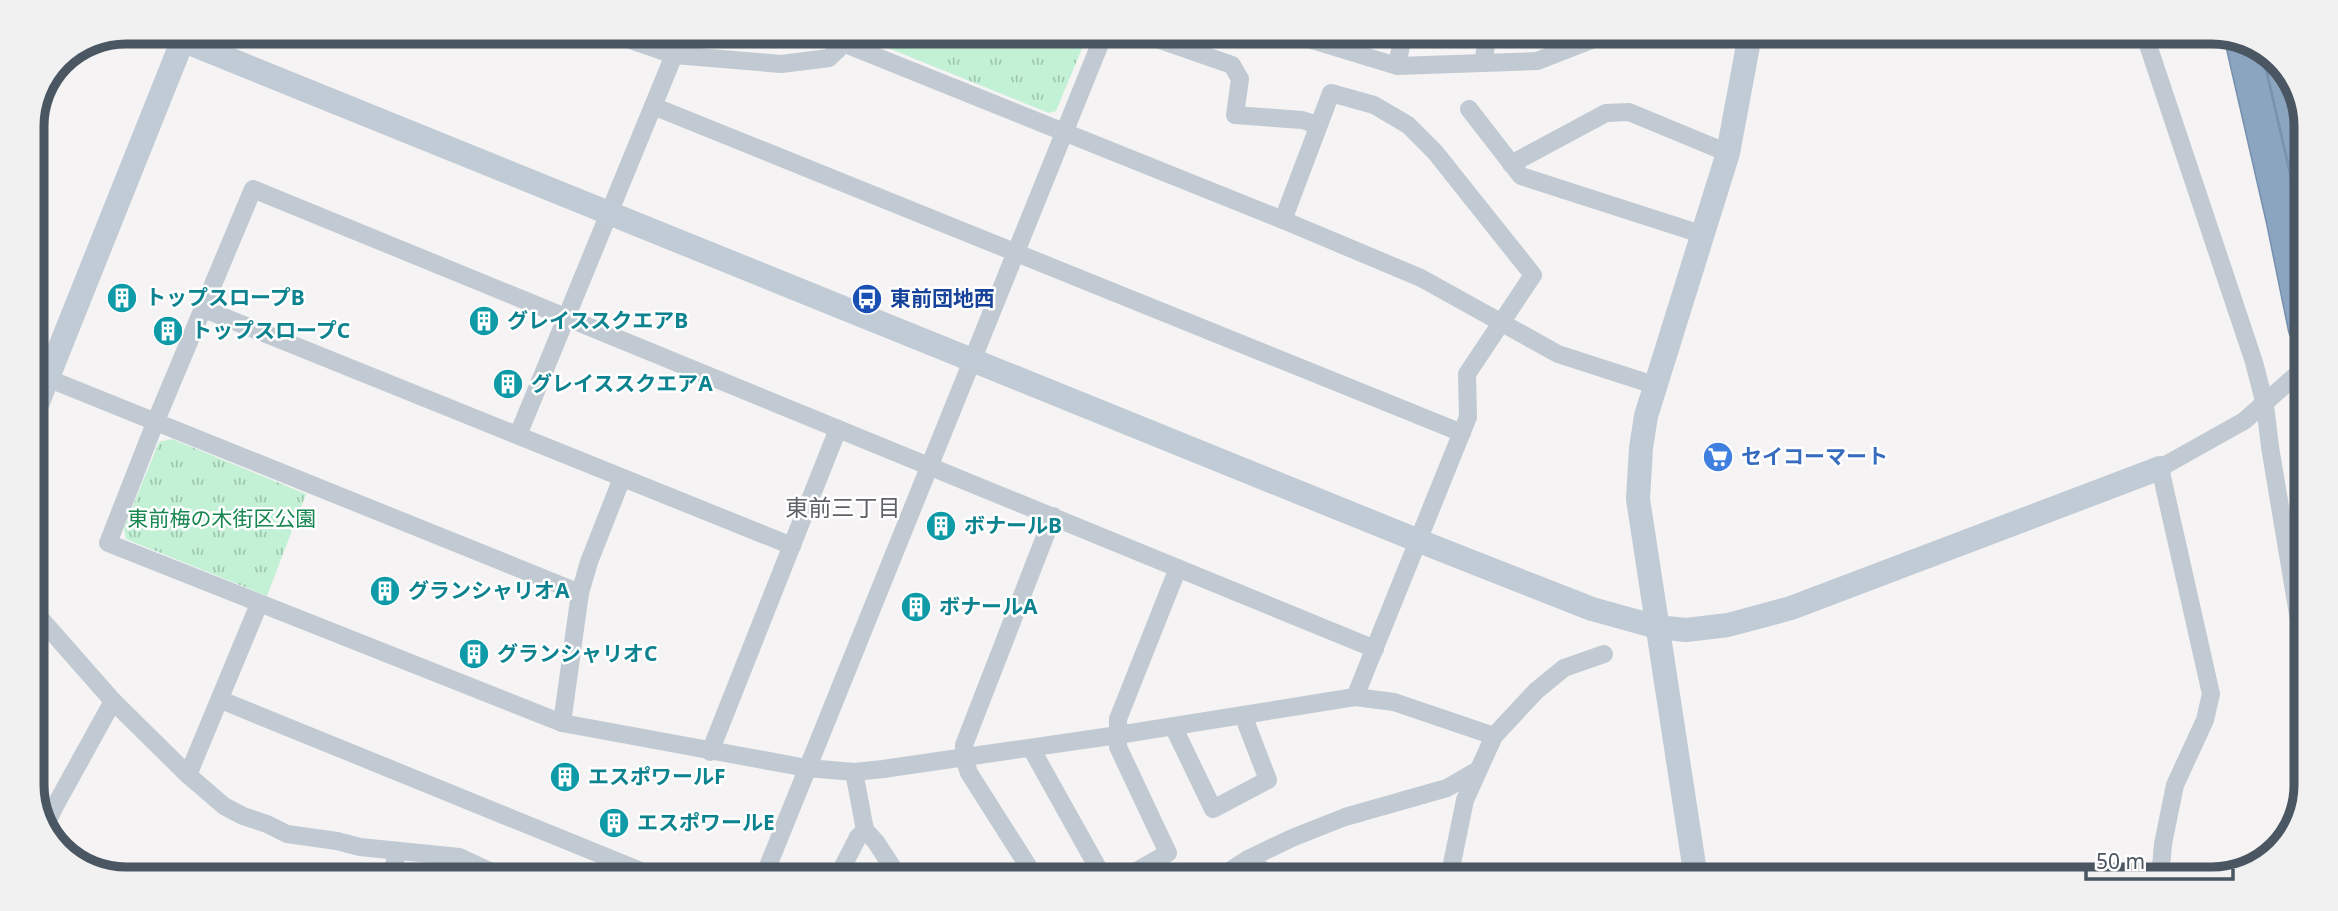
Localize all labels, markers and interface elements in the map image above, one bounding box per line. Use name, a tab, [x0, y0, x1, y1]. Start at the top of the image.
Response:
building icon: トップスロープB	[105, 281, 139, 315]
bus stop icon: 東前団地西	[850, 282, 884, 316]
place label: トップスロープB	[145, 283, 305, 311]
place label: 東前団地西	[890, 284, 995, 312]
building icon: グレイススクエアB	[467, 304, 501, 338]
place label: グレイススクエアB	[507, 306, 688, 334]
building icon: トップスロープC	[151, 314, 185, 348]
place label: トップスロープC	[191, 316, 350, 344]
building icon: グレイススクエアA	[491, 367, 525, 401]
place label: グレイススクエアA	[531, 369, 713, 397]
supermarket icon: セイコーマート	[1701, 440, 1735, 474]
place label: セイコーマート	[1741, 442, 1888, 470]
district label: 東前三丁目	[786, 491, 901, 523]
park label: 東前梅の木街区公園	[128, 504, 317, 532]
building icon: ボナールB	[924, 509, 958, 543]
place label: ボナールB	[964, 511, 1062, 539]
building icon: グランシャリオA	[368, 574, 402, 608]
place label: グランシャリオA	[408, 576, 570, 604]
building icon: ボナールA	[899, 590, 933, 624]
place label: ボナールA	[939, 592, 1038, 620]
building icon: グランシャリオC	[457, 637, 491, 671]
place label: グランシャリオC	[497, 639, 657, 667]
building icon: エスポワールF	[548, 760, 582, 794]
place label: エスポワールF	[588, 762, 726, 790]
building icon: エスポワールE	[597, 806, 631, 840]
place label: エスポワールE	[637, 808, 775, 836]
scale bar	[2086, 838, 2233, 882]
text: 50 m	[2096, 847, 2145, 875]

